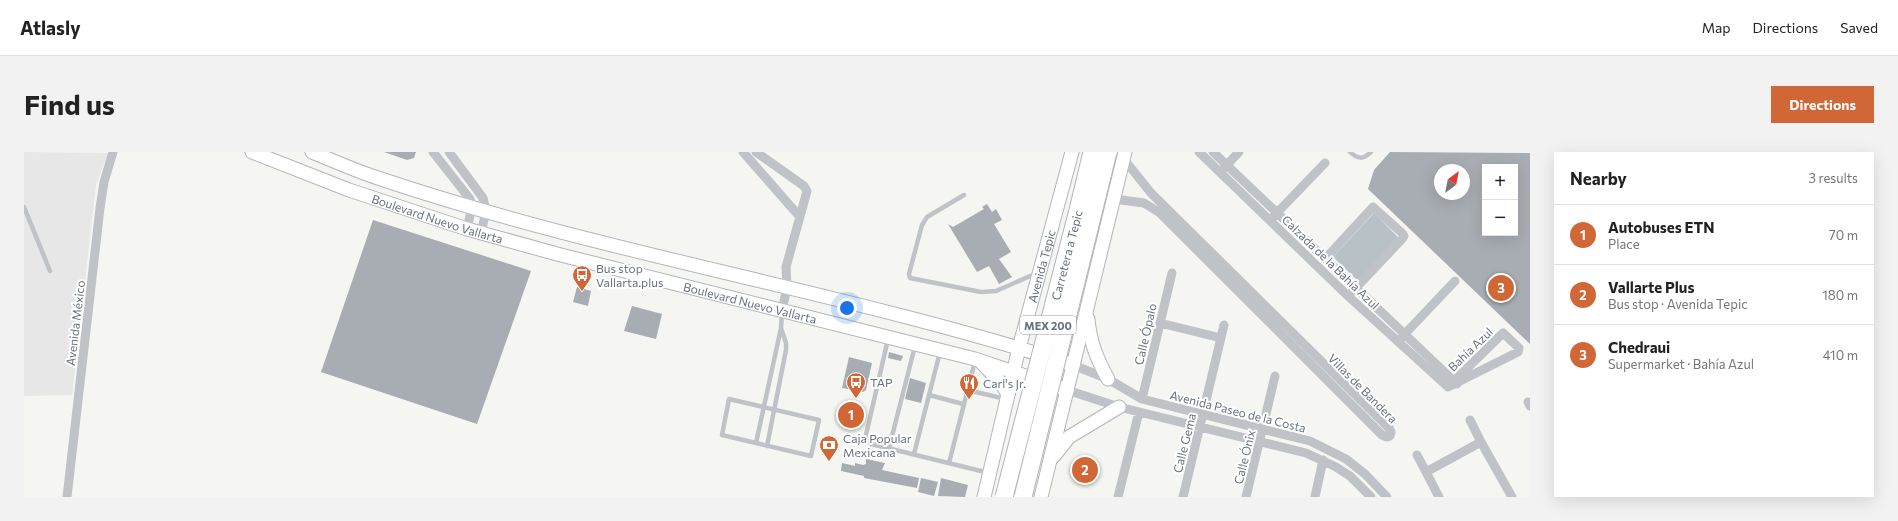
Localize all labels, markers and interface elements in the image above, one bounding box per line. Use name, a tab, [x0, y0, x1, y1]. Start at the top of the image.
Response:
text: Atlasly	[20, 16, 81, 39]
text: Map	[1702, 19, 1731, 36]
text: Directions	[1753, 19, 1818, 36]
text: Saved	[1840, 19, 1878, 36]
button: Directions	[1771, 86, 1874, 123]
text: Find us	[24, 87, 115, 121]
north arrow	[1434, 164, 1470, 200]
map controls	[1482, 164, 1518, 236]
button: +	[1482, 164, 1518, 200]
text: Nearby	[1570, 168, 1627, 189]
text: 3 results	[1809, 170, 1858, 186]
street label: Boulevard Nuevo Vallarta	[370, 191, 504, 246]
button: −	[1482, 200, 1518, 236]
street label: Carretera a Tepic	[1048, 208, 1085, 301]
street label: Calzada de la Bahía Azul	[1280, 212, 1382, 312]
text: Autobuses ETN	[1608, 218, 1715, 236]
text: 1	[1580, 227, 1586, 243]
text: 70 m	[1829, 227, 1858, 243]
street label: Avenida Tepic	[1025, 228, 1058, 304]
text: Place	[1608, 236, 1640, 252]
place label: Bus stop Vallarta.plus	[596, 261, 663, 289]
bus stop icon: Bus stop Vallarta.plus	[571, 264, 593, 292]
pin: 3	[1488, 273, 1514, 303]
text: Vallarte Plus	[1608, 278, 1694, 296]
street label: Boulevard Nuevo Vallarta	[682, 279, 818, 326]
street label: Avenida México	[63, 280, 87, 366]
text: 2	[1579, 287, 1587, 303]
text: 180 m	[1822, 287, 1858, 303]
text: Bus stop · Avenida Tepic	[1608, 296, 1748, 312]
your location	[837, 298, 857, 318]
street label: Calle Ópalo	[1131, 302, 1159, 366]
road number: MEX 200	[1020, 316, 1076, 334]
street label: Bahía Azul	[1445, 324, 1495, 374]
text: Chedraui	[1608, 338, 1670, 356]
text: 3	[1579, 347, 1587, 363]
text: 410 m	[1823, 347, 1858, 363]
street label: Villas de Bandera	[1325, 350, 1401, 426]
text: Supermarket · Bahía Azul	[1608, 356, 1754, 372]
bus stop icon: TAP	[845, 371, 867, 399]
restaurant icon: Carl's Jr.	[958, 372, 980, 400]
place label: TAP	[870, 375, 893, 389]
place label: Carl's Jr.	[983, 376, 1026, 391]
street label: Avenida Paseo de la Costa	[1169, 387, 1307, 435]
pin: 1	[838, 400, 864, 430]
street label: Calle Gema	[1170, 412, 1198, 474]
street label: Calle Ónix	[1231, 428, 1258, 486]
place label: Caja Popular Mexicana	[843, 431, 912, 459]
bank icon: Caja Popular Mexicana	[818, 434, 840, 462]
pin: 2	[1072, 455, 1098, 485]

